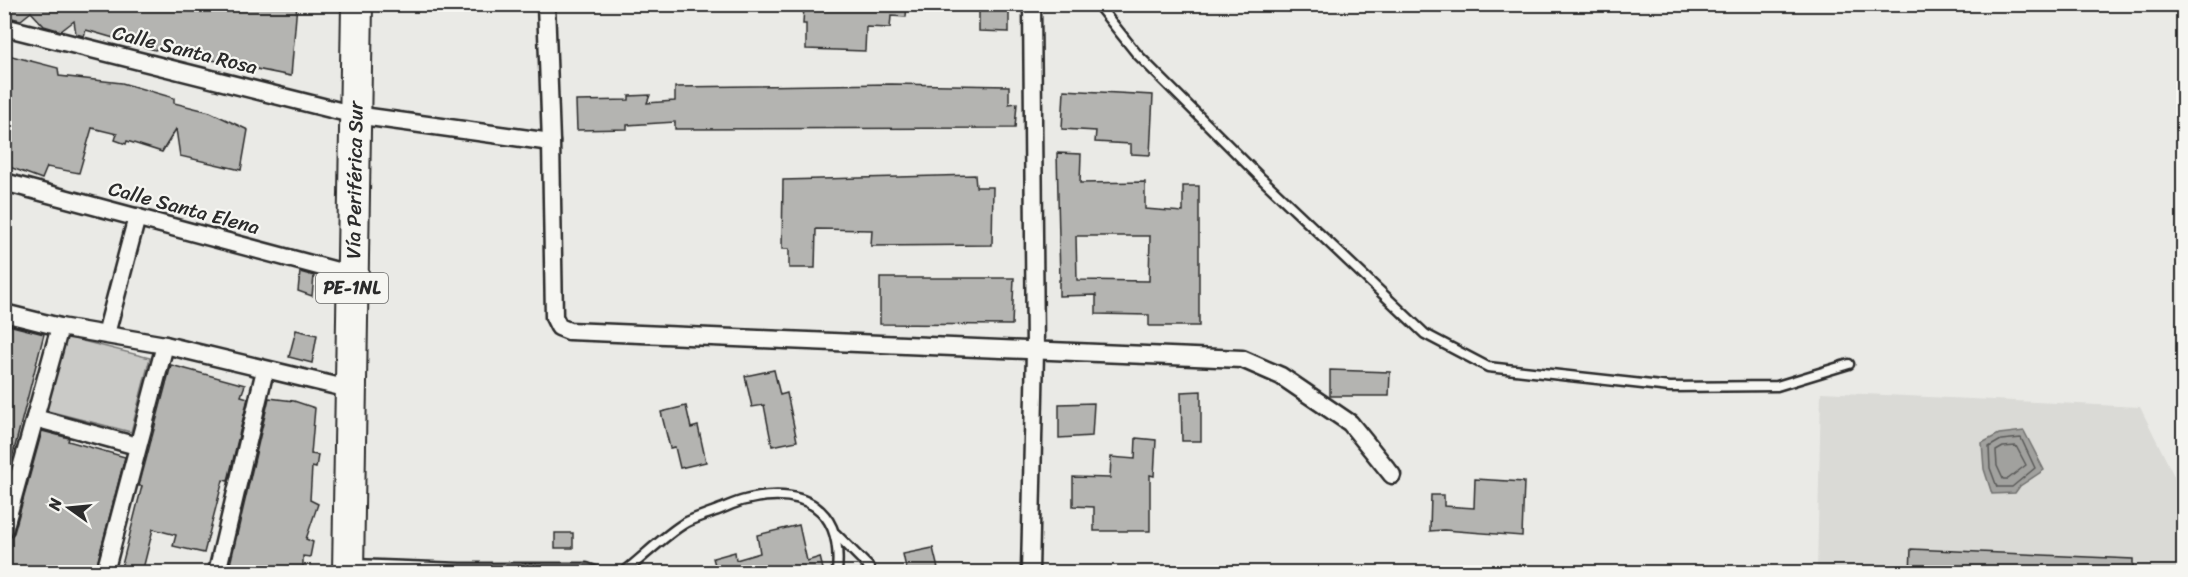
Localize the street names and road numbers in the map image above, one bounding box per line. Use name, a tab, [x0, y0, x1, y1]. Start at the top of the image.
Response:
street label: Calle Santa Rosa	[109, 15, 261, 85]
street label: Vía Periférica Sur	[335, 99, 373, 259]
street label: Calle Santa Elena	[105, 171, 263, 245]
road number: PE-1NL	[316, 273, 388, 303]

